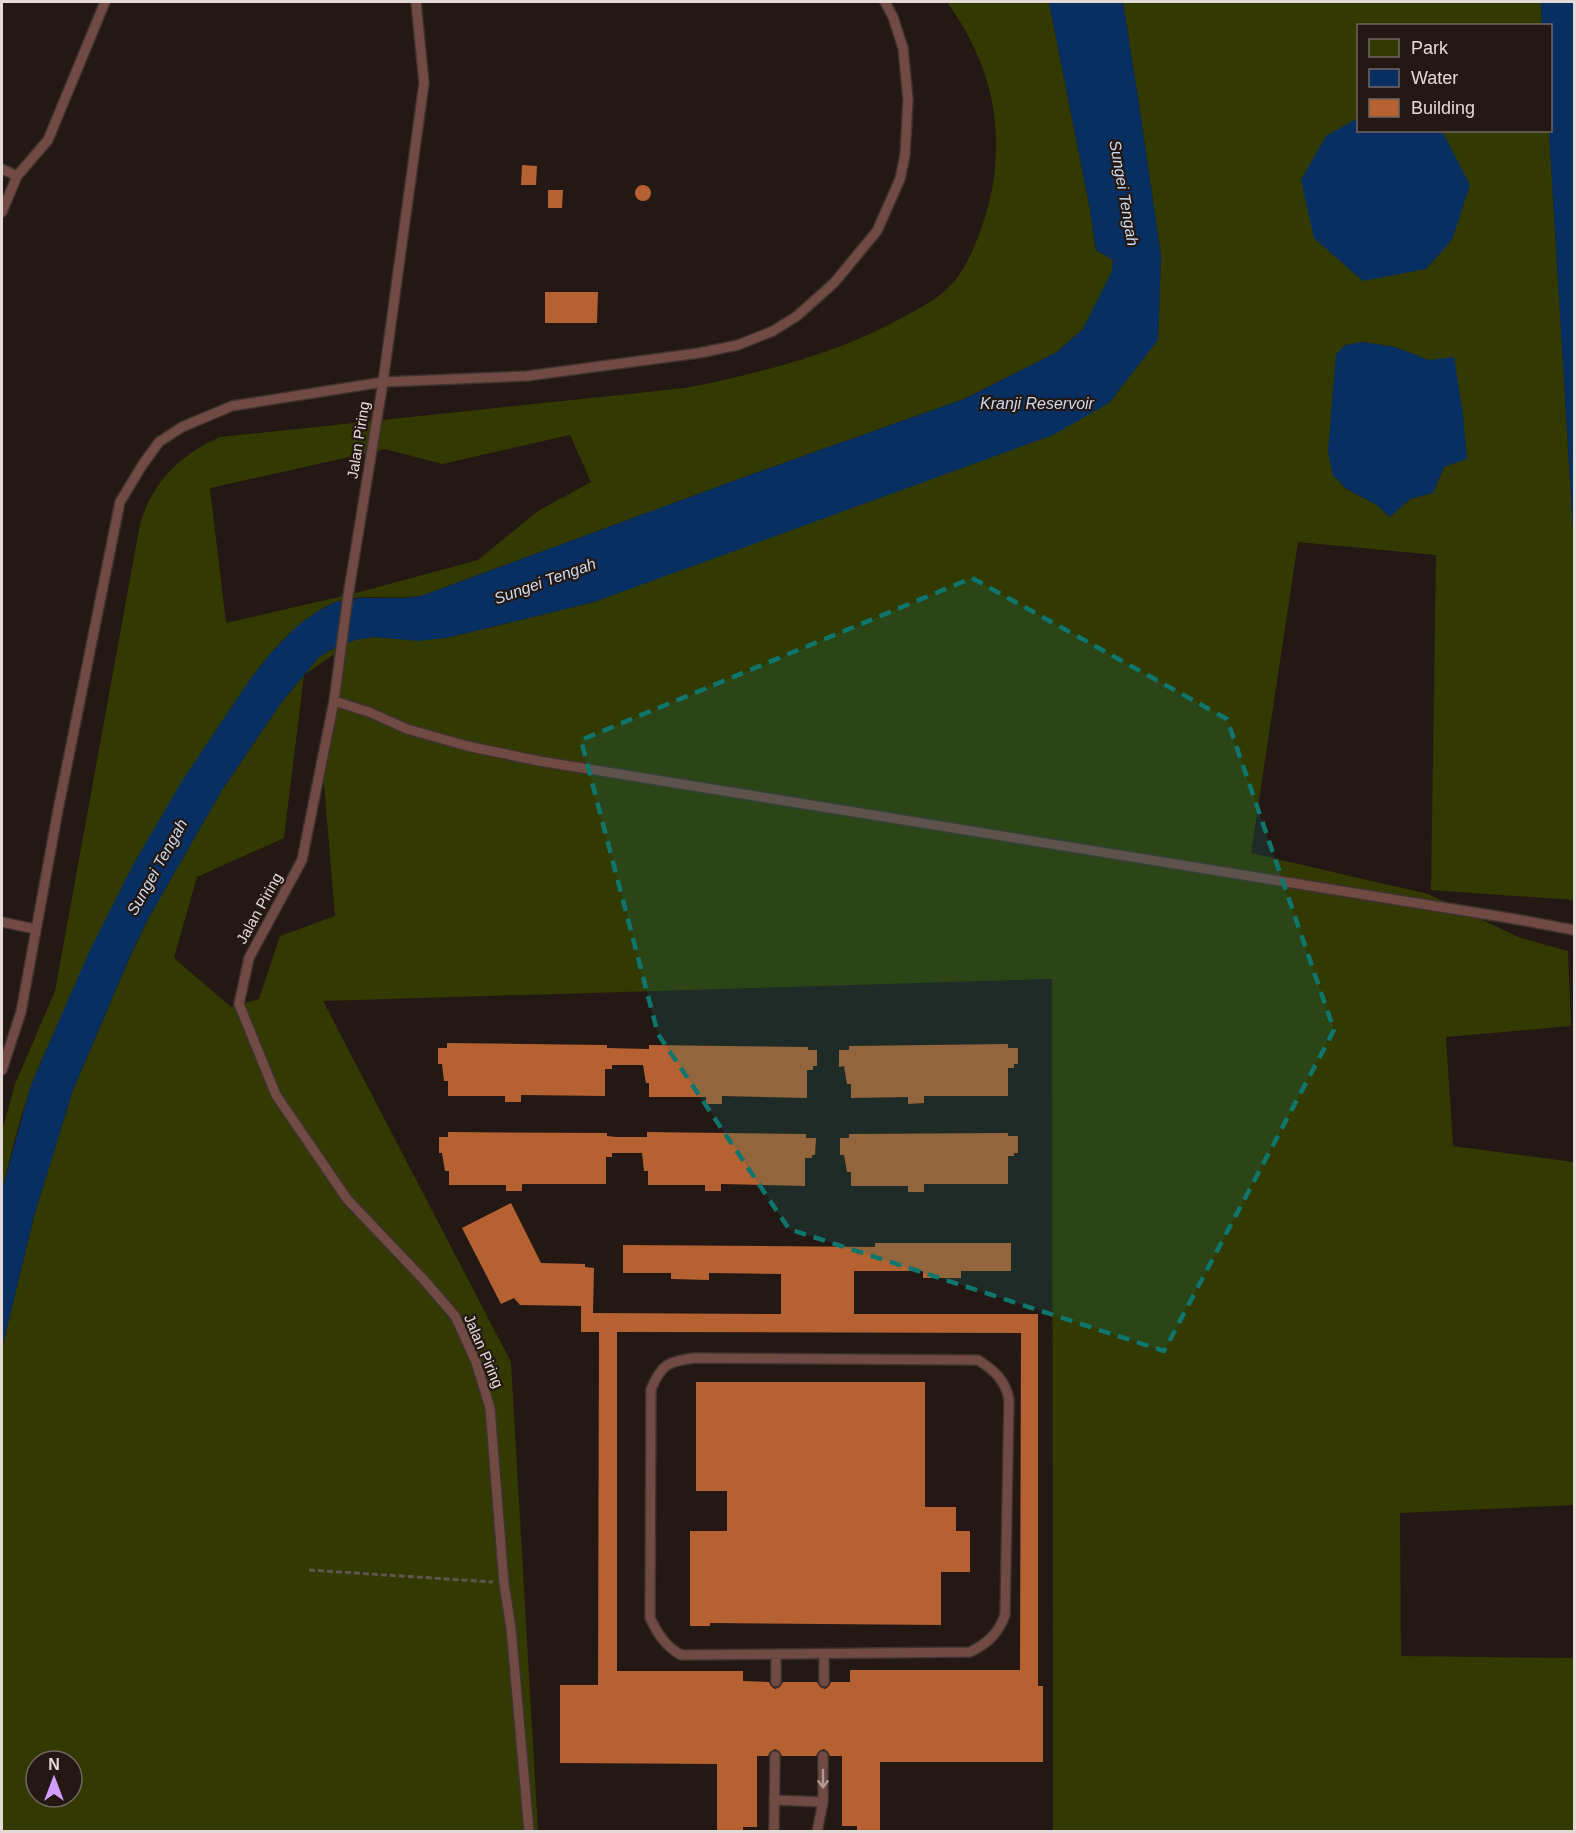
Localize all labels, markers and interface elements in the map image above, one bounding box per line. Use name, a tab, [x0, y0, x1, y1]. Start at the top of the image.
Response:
legend	[1357, 24, 1552, 132]
text: Park	[1411, 38, 1449, 58]
text: Water	[1411, 68, 1458, 88]
text: Building	[1411, 98, 1475, 118]
water label: Sungei Tengah	[1106, 139, 1142, 247]
water label: Kranji Reservoir	[980, 395, 1095, 412]
street label: Jalan Piring	[343, 400, 373, 480]
water label: Sungei Tengah	[492, 555, 598, 607]
water label: Sungei Tengah	[124, 816, 190, 918]
street label: Jalan Piring	[233, 870, 285, 946]
street label: Jalan Piring	[461, 1312, 507, 1390]
north arrow	[24, 1749, 84, 1809]
text: N	[48, 1756, 60, 1773]
one-way arrow	[817, 1768, 829, 1788]

